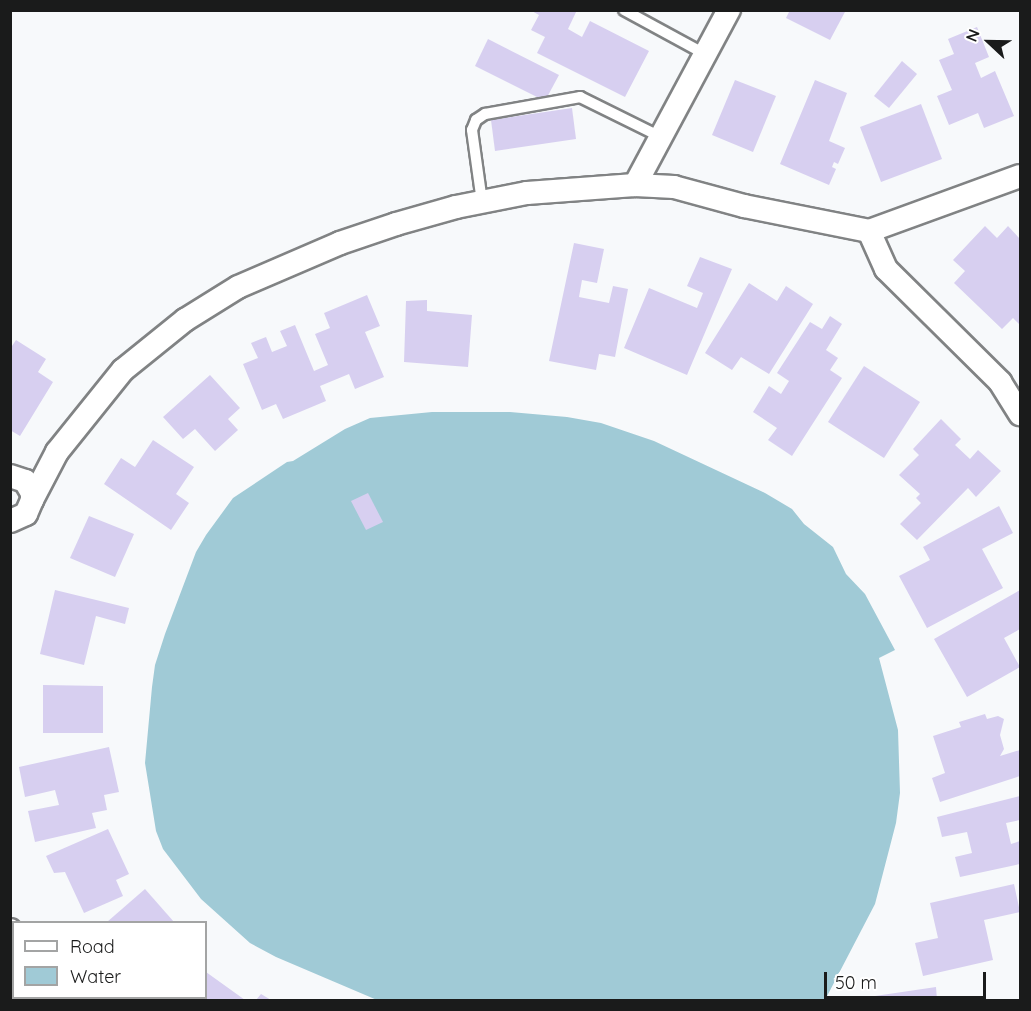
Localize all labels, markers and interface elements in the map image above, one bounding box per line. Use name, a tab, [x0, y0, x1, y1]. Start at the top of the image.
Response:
north arrow	[959, 12, 1019, 72]
text: N	[961, 26, 984, 44]
legend	[12, 921, 207, 999]
text: Road	[70, 935, 115, 958]
scale bar	[827, 960, 989, 998]
text: Water	[70, 965, 121, 988]
text: 50 m	[835, 971, 877, 994]

